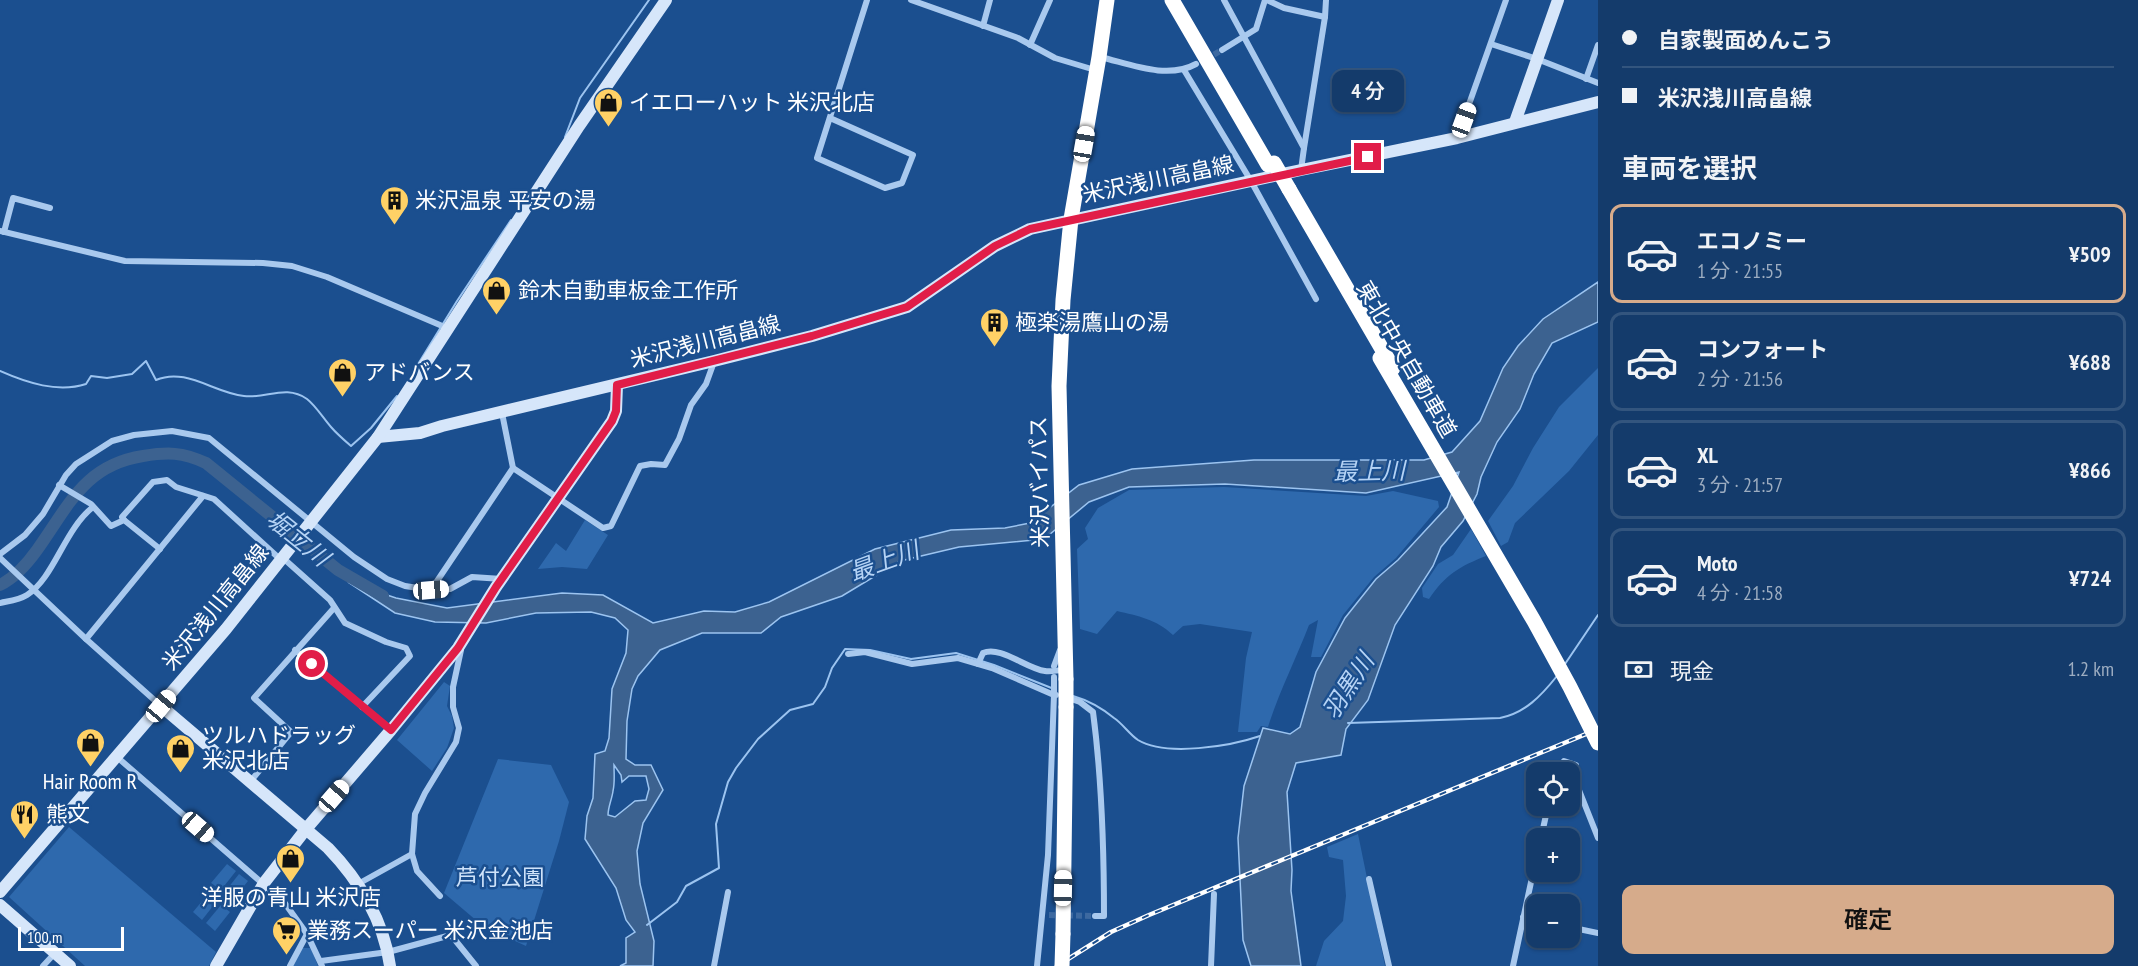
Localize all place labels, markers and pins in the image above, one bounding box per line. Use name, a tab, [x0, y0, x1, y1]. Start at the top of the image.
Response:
shop icon: イエローハット 米沢北店	[592, 86, 624, 128]
place label: イエローハット 米沢北店	[629, 88, 875, 116]
building icon: 米沢温泉 平安の湯	[378, 184, 410, 226]
place label: 米沢温泉 平安の湯	[415, 186, 596, 214]
shop icon: 鈴木自動車板金工作所	[481, 274, 513, 316]
place label: 鈴木自動車板金工作所	[518, 276, 738, 304]
building icon: 極楽湯鷹山の湯	[978, 306, 1010, 348]
place label: 極楽湯鷹山の湯	[1015, 308, 1169, 336]
shop icon: アドバンス	[327, 356, 359, 398]
place label: アドバンス	[364, 358, 475, 386]
place label: ツルハドラッグ 米沢北店	[202, 721, 356, 774]
shop icon: Hair Room R	[74, 726, 106, 768]
shop icon: ツルハドラッグ 米沢北店	[165, 732, 197, 774]
place label: Hair Room R	[43, 767, 137, 795]
restaurant icon: 熊文	[9, 798, 41, 840]
place label: 熊文	[46, 800, 90, 828]
shop icon: 洋服の青山 米沢店	[275, 842, 307, 884]
place label: 洋服の青山 米沢店	[201, 883, 381, 911]
supermarket icon: 業務スーパー 米沢金池店	[270, 914, 302, 956]
place label: 業務スーパー 米沢金池店	[307, 916, 553, 944]

